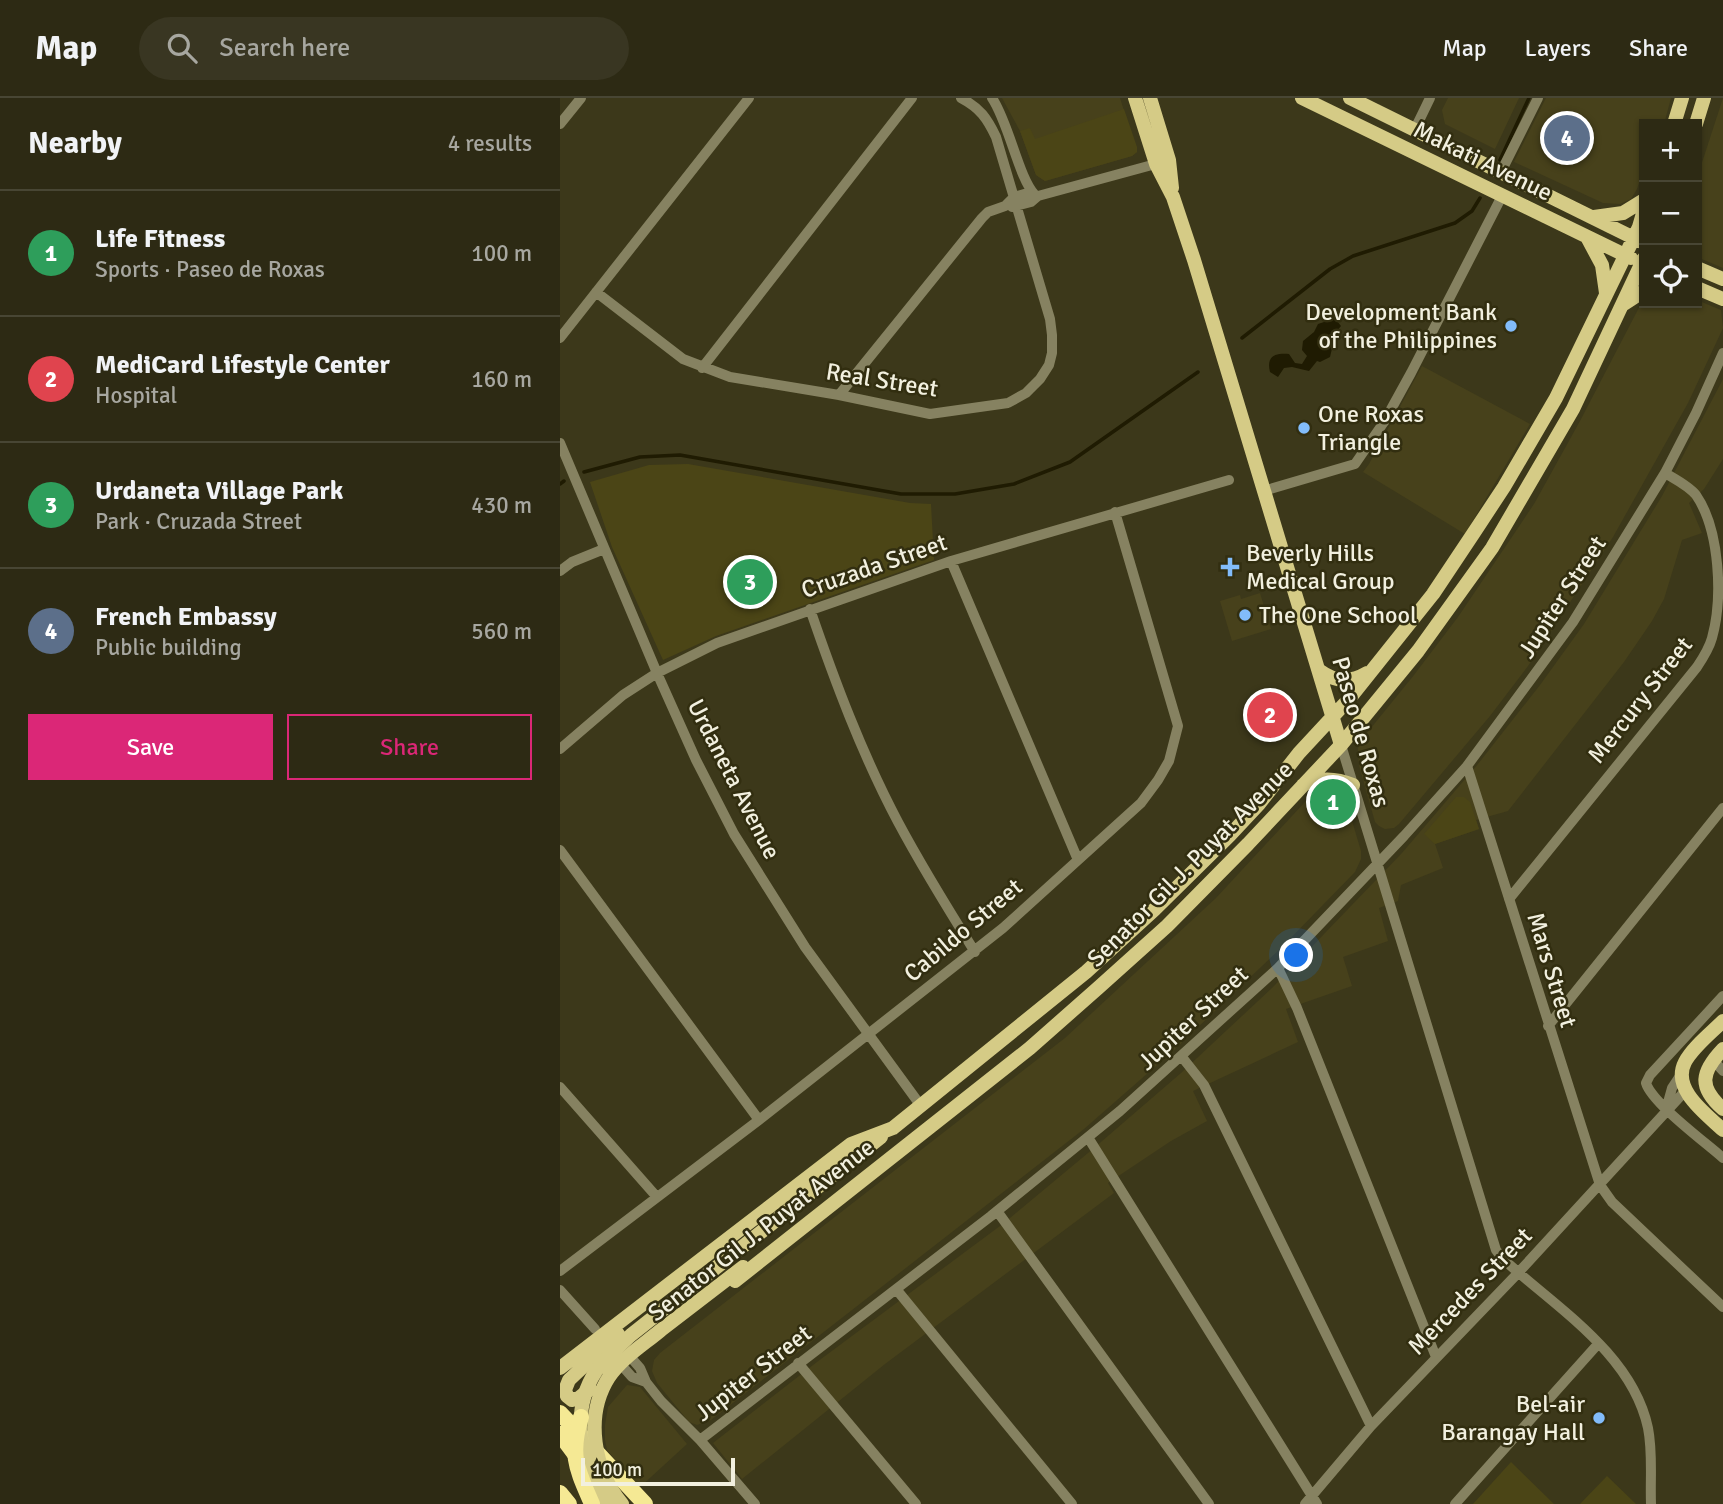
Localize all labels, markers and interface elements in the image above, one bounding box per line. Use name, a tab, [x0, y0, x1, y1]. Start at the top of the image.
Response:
search box	[139, 17, 629, 80]
text: Map	[35, 28, 97, 69]
icon: search	[163, 29, 201, 67]
text: Search here	[219, 32, 350, 64]
text: Map	[1442, 33, 1487, 63]
text: Layers	[1525, 33, 1591, 63]
text: Share	[1629, 33, 1688, 63]
pin: 4	[1544, 112, 1590, 164]
street label: Makati Avenue	[1409, 114, 1557, 208]
map controls	[1639, 119, 1702, 308]
button: +	[1639, 119, 1702, 182]
text: Nearby	[28, 125, 122, 162]
text: 4 results	[448, 129, 532, 158]
button: −	[1639, 182, 1702, 245]
text: Life Fitness	[95, 223, 225, 255]
text: 1	[45, 239, 57, 268]
text: 100 m	[471, 239, 532, 268]
button: locate	[1639, 245, 1702, 308]
text: Sports · Paseo de Roxas	[95, 255, 325, 284]
place label: Development Bank of the Philippines	[1305, 297, 1497, 355]
marker: Development Bank of the Philippines	[1503, 318, 1519, 334]
text: MediCard Lifestyle Center	[95, 349, 390, 381]
street label: Real Street	[824, 356, 940, 404]
text: 2	[45, 365, 57, 394]
text: 160 m	[471, 365, 532, 394]
text: Hospital	[95, 381, 177, 410]
place label: One Roxas Triangle	[1318, 399, 1424, 457]
marker: One Roxas Triangle	[1296, 420, 1312, 436]
text: Urdaneta Village Park	[95, 475, 343, 507]
text: 3	[45, 491, 57, 520]
text: 430 m	[471, 491, 532, 520]
text: Park · Cruzada Street	[95, 507, 302, 536]
street label: Cruzada Street	[797, 527, 951, 605]
street label: Jupiter Street	[1511, 530, 1613, 664]
place label: Beverly Hills Medical Group	[1246, 538, 1394, 596]
pin: 3	[727, 556, 773, 608]
marker: Beverly Hills Medical Group	[1220, 557, 1240, 577]
place label: The One School	[1259, 600, 1417, 630]
text: French Embassy	[95, 601, 277, 633]
marker: The One School	[1237, 607, 1253, 623]
text: 4	[45, 617, 57, 646]
text: 560 m	[471, 617, 532, 646]
street label: Mercury Street	[1581, 631, 1699, 769]
text: Public building	[95, 633, 242, 662]
street label: Paseo de Roxas	[1325, 653, 1397, 811]
pin: 2	[1247, 689, 1293, 741]
street label: Urdaneta Avenue	[681, 694, 787, 864]
button: Save	[28, 714, 273, 780]
button: Share	[287, 714, 532, 780]
street label: Senator Gil J. Puyat Avenue	[1081, 755, 1299, 973]
pin: 1	[1310, 776, 1356, 828]
street label: Cabildo Street	[898, 872, 1028, 988]
street label: Mars Street	[1520, 909, 1584, 1031]
your location	[1279, 938, 1313, 972]
street label: Jupiter Street	[1132, 959, 1254, 1077]
street label: Senator Gil J. Puyat Avenue	[642, 1132, 880, 1328]
street label: Mercedes Street	[1402, 1221, 1538, 1361]
street label: Jupiter Street	[689, 1318, 817, 1428]
place label: Bel-air Barangay Hall	[1441, 1389, 1585, 1447]
marker: Bel-air Barangay Hall	[1591, 1410, 1607, 1426]
scale bar	[581, 1455, 735, 1487]
text: 100 m	[592, 1458, 642, 1482]

